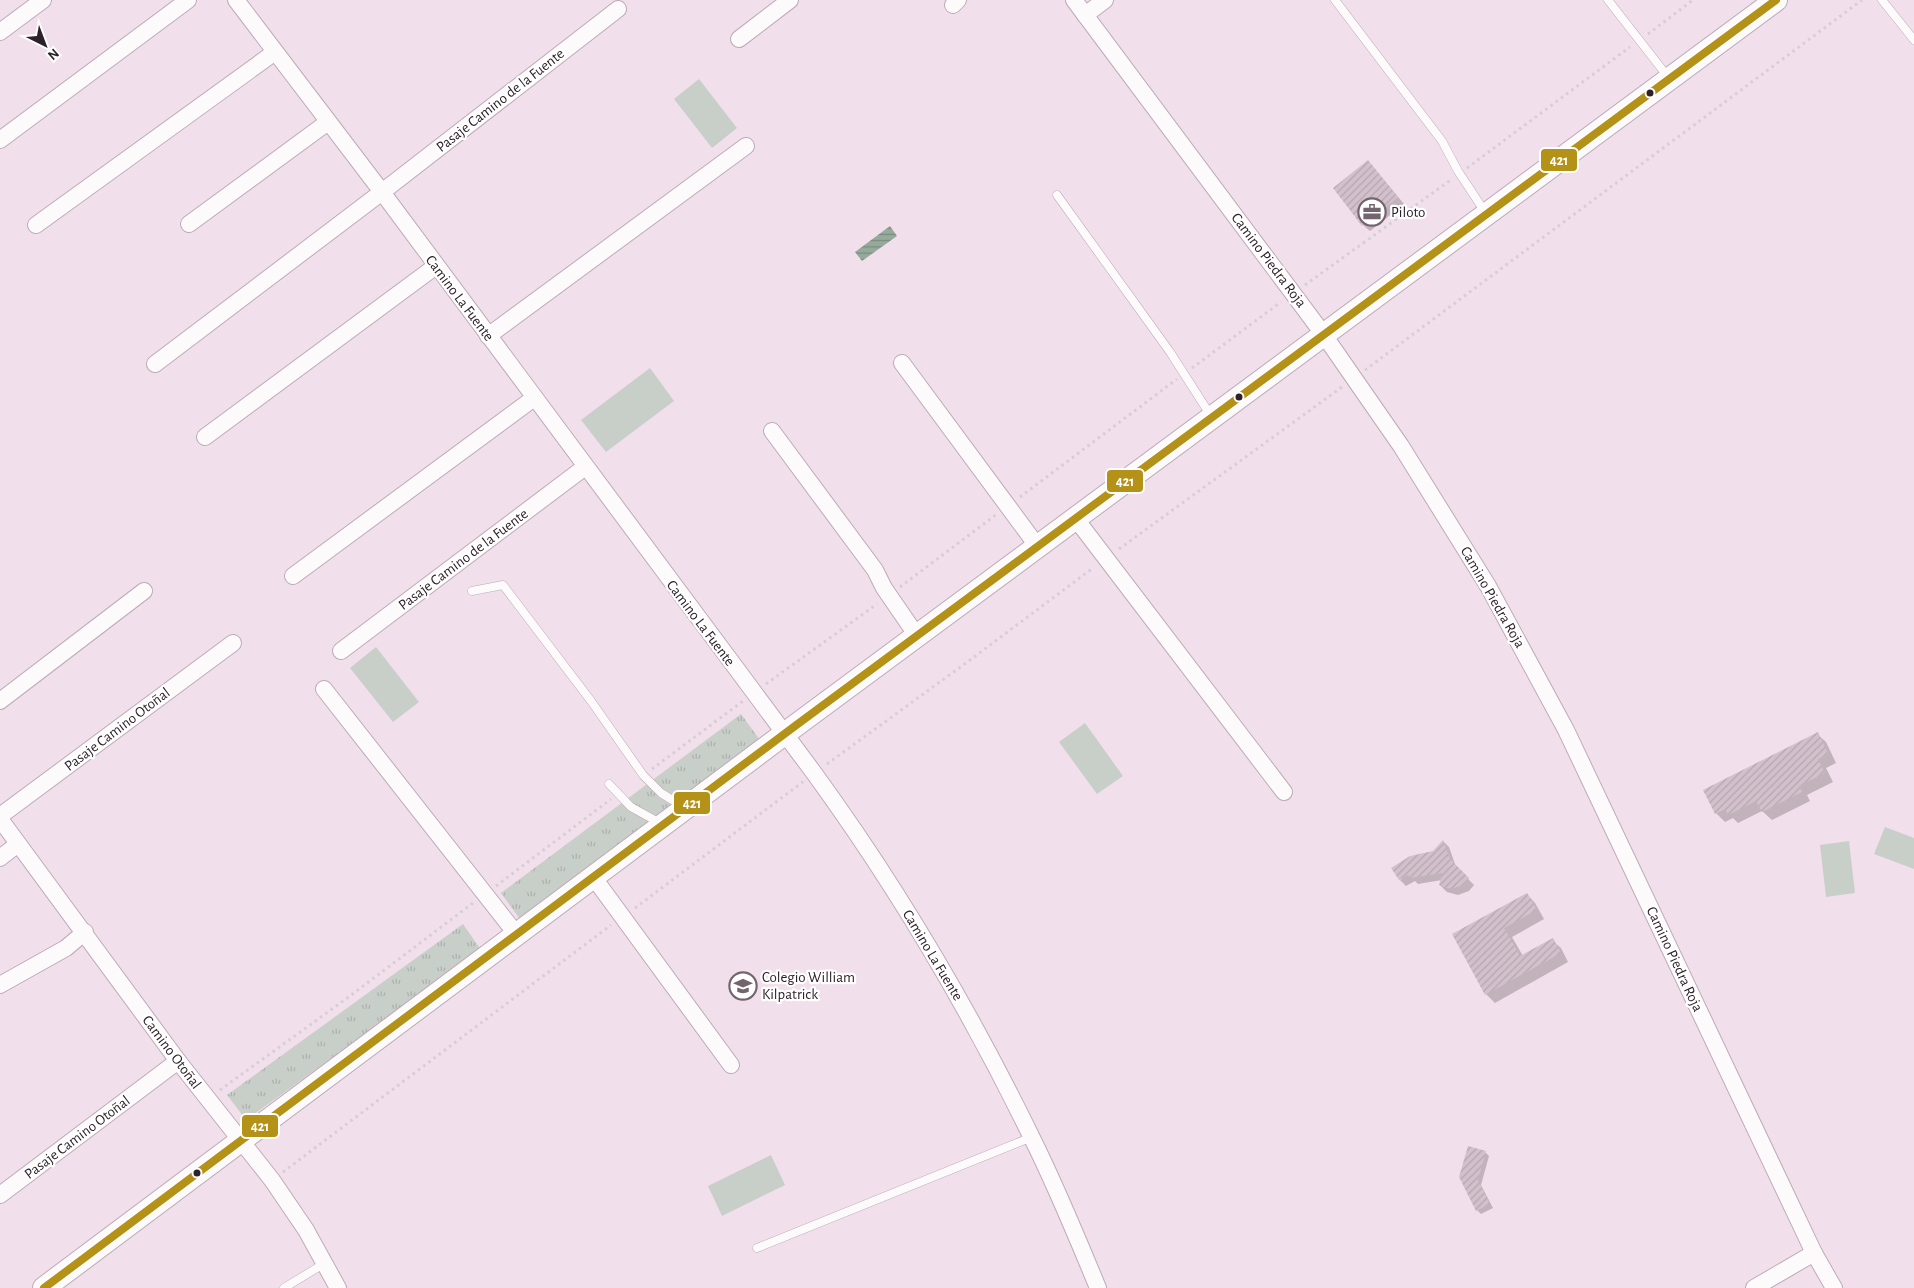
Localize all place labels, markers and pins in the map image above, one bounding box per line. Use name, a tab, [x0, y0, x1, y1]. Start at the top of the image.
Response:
unlabelled marker	[1645, 88, 1655, 98]
office icon: Piloto	[1357, 197, 1387, 227]
place label: Piloto	[1391, 205, 1425, 220]
unlabelled marker	[1234, 392, 1244, 402]
place label: Colegio William Kilpatrick	[762, 970, 855, 1002]
school or university icon: Colegio William Kilpatrick	[728, 971, 758, 1001]
unlabelled marker	[192, 1168, 202, 1178]

